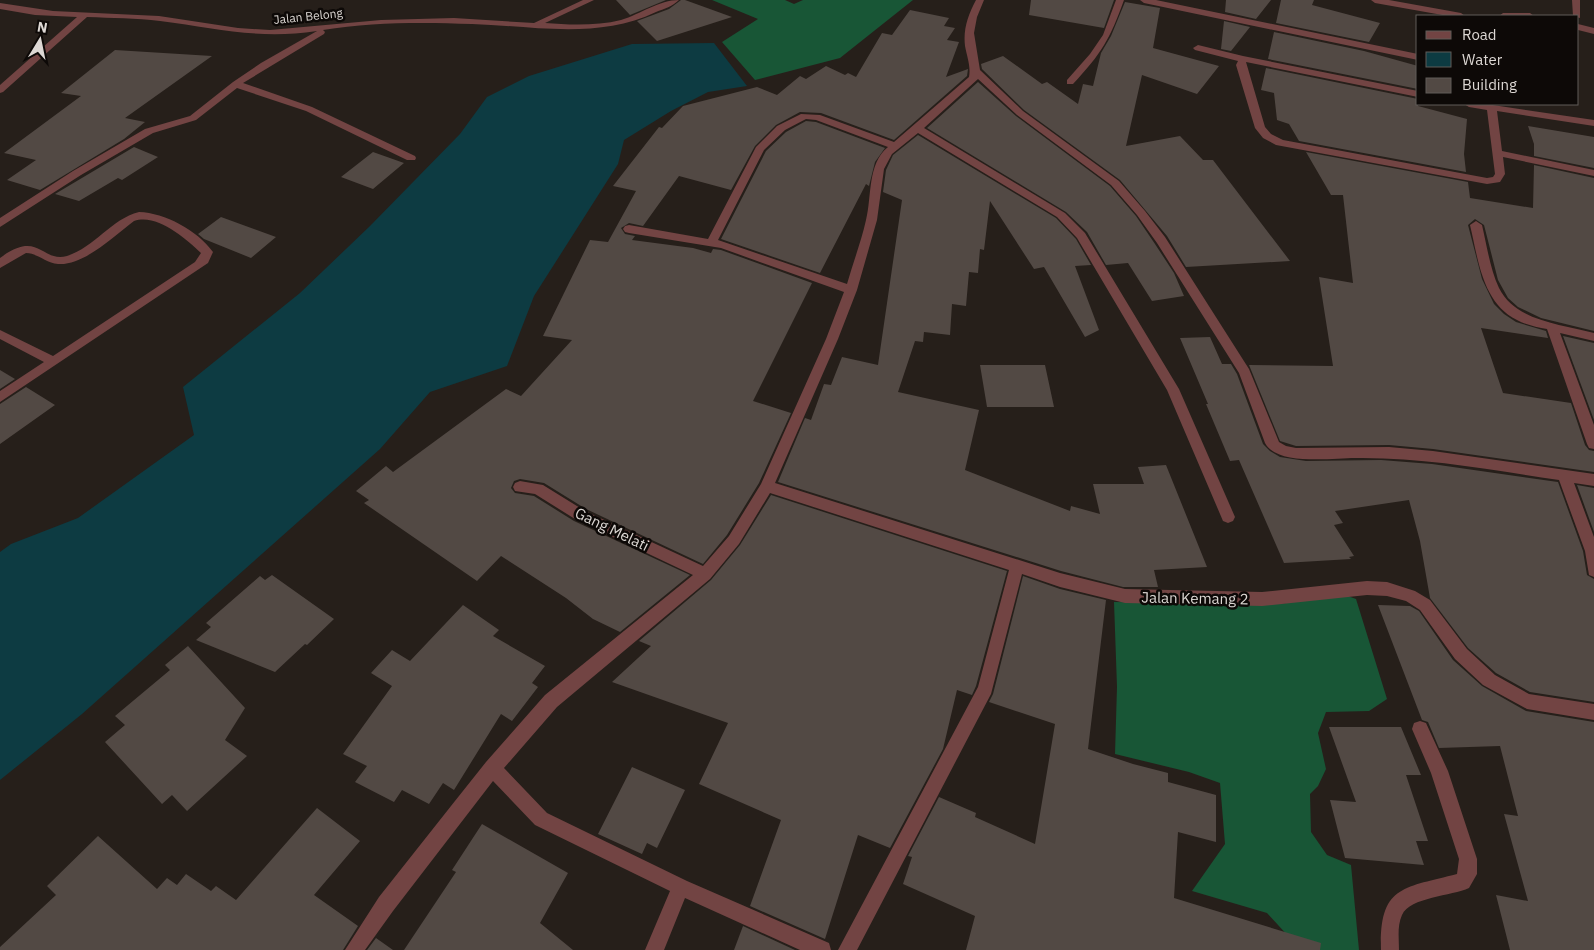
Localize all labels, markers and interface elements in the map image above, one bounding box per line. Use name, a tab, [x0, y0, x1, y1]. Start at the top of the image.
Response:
street label: Jalan Belong	[273, 5, 344, 27]
north arrow	[15, 15, 65, 65]
legend	[1416, 15, 1579, 105]
text: N	[36, 17, 49, 37]
text: Road	[1462, 25, 1497, 44]
text: Water	[1462, 50, 1503, 69]
text: Building	[1462, 75, 1517, 94]
street label: Gang Melati	[572, 503, 652, 555]
street label: Jalan Kemang 2	[1141, 588, 1249, 608]

